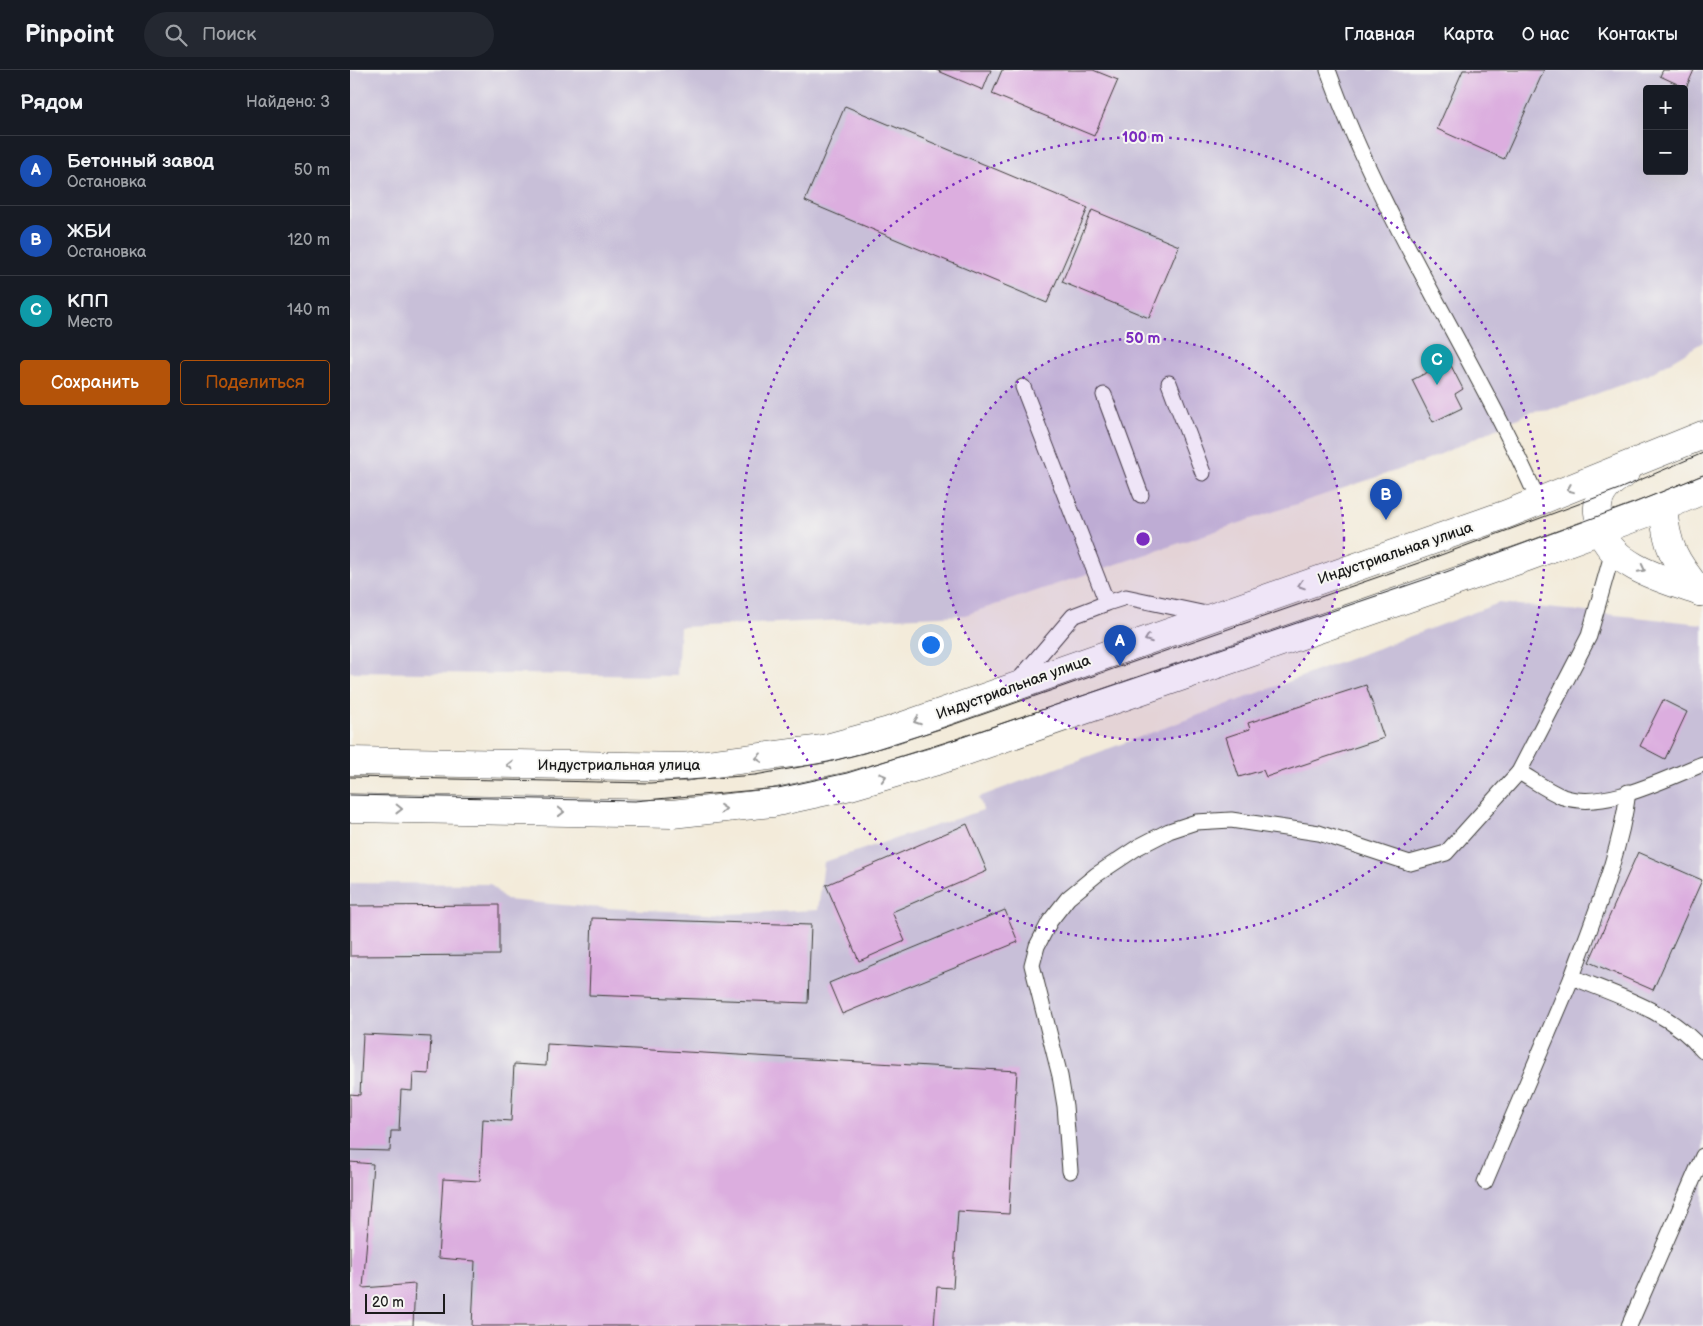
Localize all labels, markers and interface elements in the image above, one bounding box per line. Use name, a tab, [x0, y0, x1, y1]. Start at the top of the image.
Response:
search box	[144, 12, 494, 57]
text: Pinpoint	[25, 20, 114, 49]
icon: search	[162, 21, 190, 49]
text: Поиск	[202, 23, 256, 46]
text: Главная	[1344, 24, 1415, 45]
text: Карта	[1443, 24, 1494, 45]
text: О нас	[1522, 24, 1569, 45]
text: Контакты	[1597, 24, 1678, 45]
map controls	[1643, 85, 1688, 175]
button: +	[1643, 85, 1688, 130]
text: Рядом	[20, 90, 83, 115]
text: Найдено: 3	[246, 93, 330, 112]
text: 100 m	[1122, 128, 1164, 147]
button: −	[1643, 130, 1688, 175]
text: Бетонный завод	[67, 150, 214, 173]
text: A	[31, 161, 41, 180]
text: 50 m	[294, 161, 330, 180]
text: Остановка	[67, 173, 146, 192]
text: ЖБИ	[67, 220, 112, 243]
text: B	[30, 231, 42, 250]
text: 120 m	[287, 231, 330, 250]
text: Остановка	[67, 243, 146, 262]
text: КПП	[67, 290, 109, 313]
text: C	[30, 301, 42, 320]
text: 140 m	[287, 301, 330, 320]
text: Место	[67, 313, 113, 332]
text: 50 m	[1126, 329, 1161, 348]
pin: C	[1421, 344, 1453, 385]
button: Сохранить	[20, 360, 170, 405]
button: Поделиться	[180, 360, 330, 405]
pin: B	[1370, 479, 1402, 520]
one-way arrow	[1566, 483, 1575, 494]
street label: Индустриальная улица	[1315, 518, 1475, 589]
centre of rings	[1134, 530, 1152, 548]
one-way arrow	[1637, 563, 1646, 573]
one-way arrow	[1298, 579, 1306, 589]
pin: A	[1104, 625, 1136, 666]
your location	[918, 632, 944, 658]
one-way arrow	[1144, 633, 1153, 643]
street label: Индустриальная улица	[933, 651, 1093, 724]
one-way arrow	[913, 716, 922, 726]
one-way arrow	[755, 752, 763, 763]
street label: Индустриальная улица	[538, 756, 701, 775]
one-way arrow	[506, 759, 514, 770]
one-way arrow	[878, 773, 886, 783]
one-way arrow	[395, 804, 403, 814]
one-way arrow	[720, 804, 728, 815]
one-way arrow	[558, 807, 565, 817]
scale bar	[365, 1291, 445, 1314]
text: 20 m	[372, 1294, 404, 1311]

